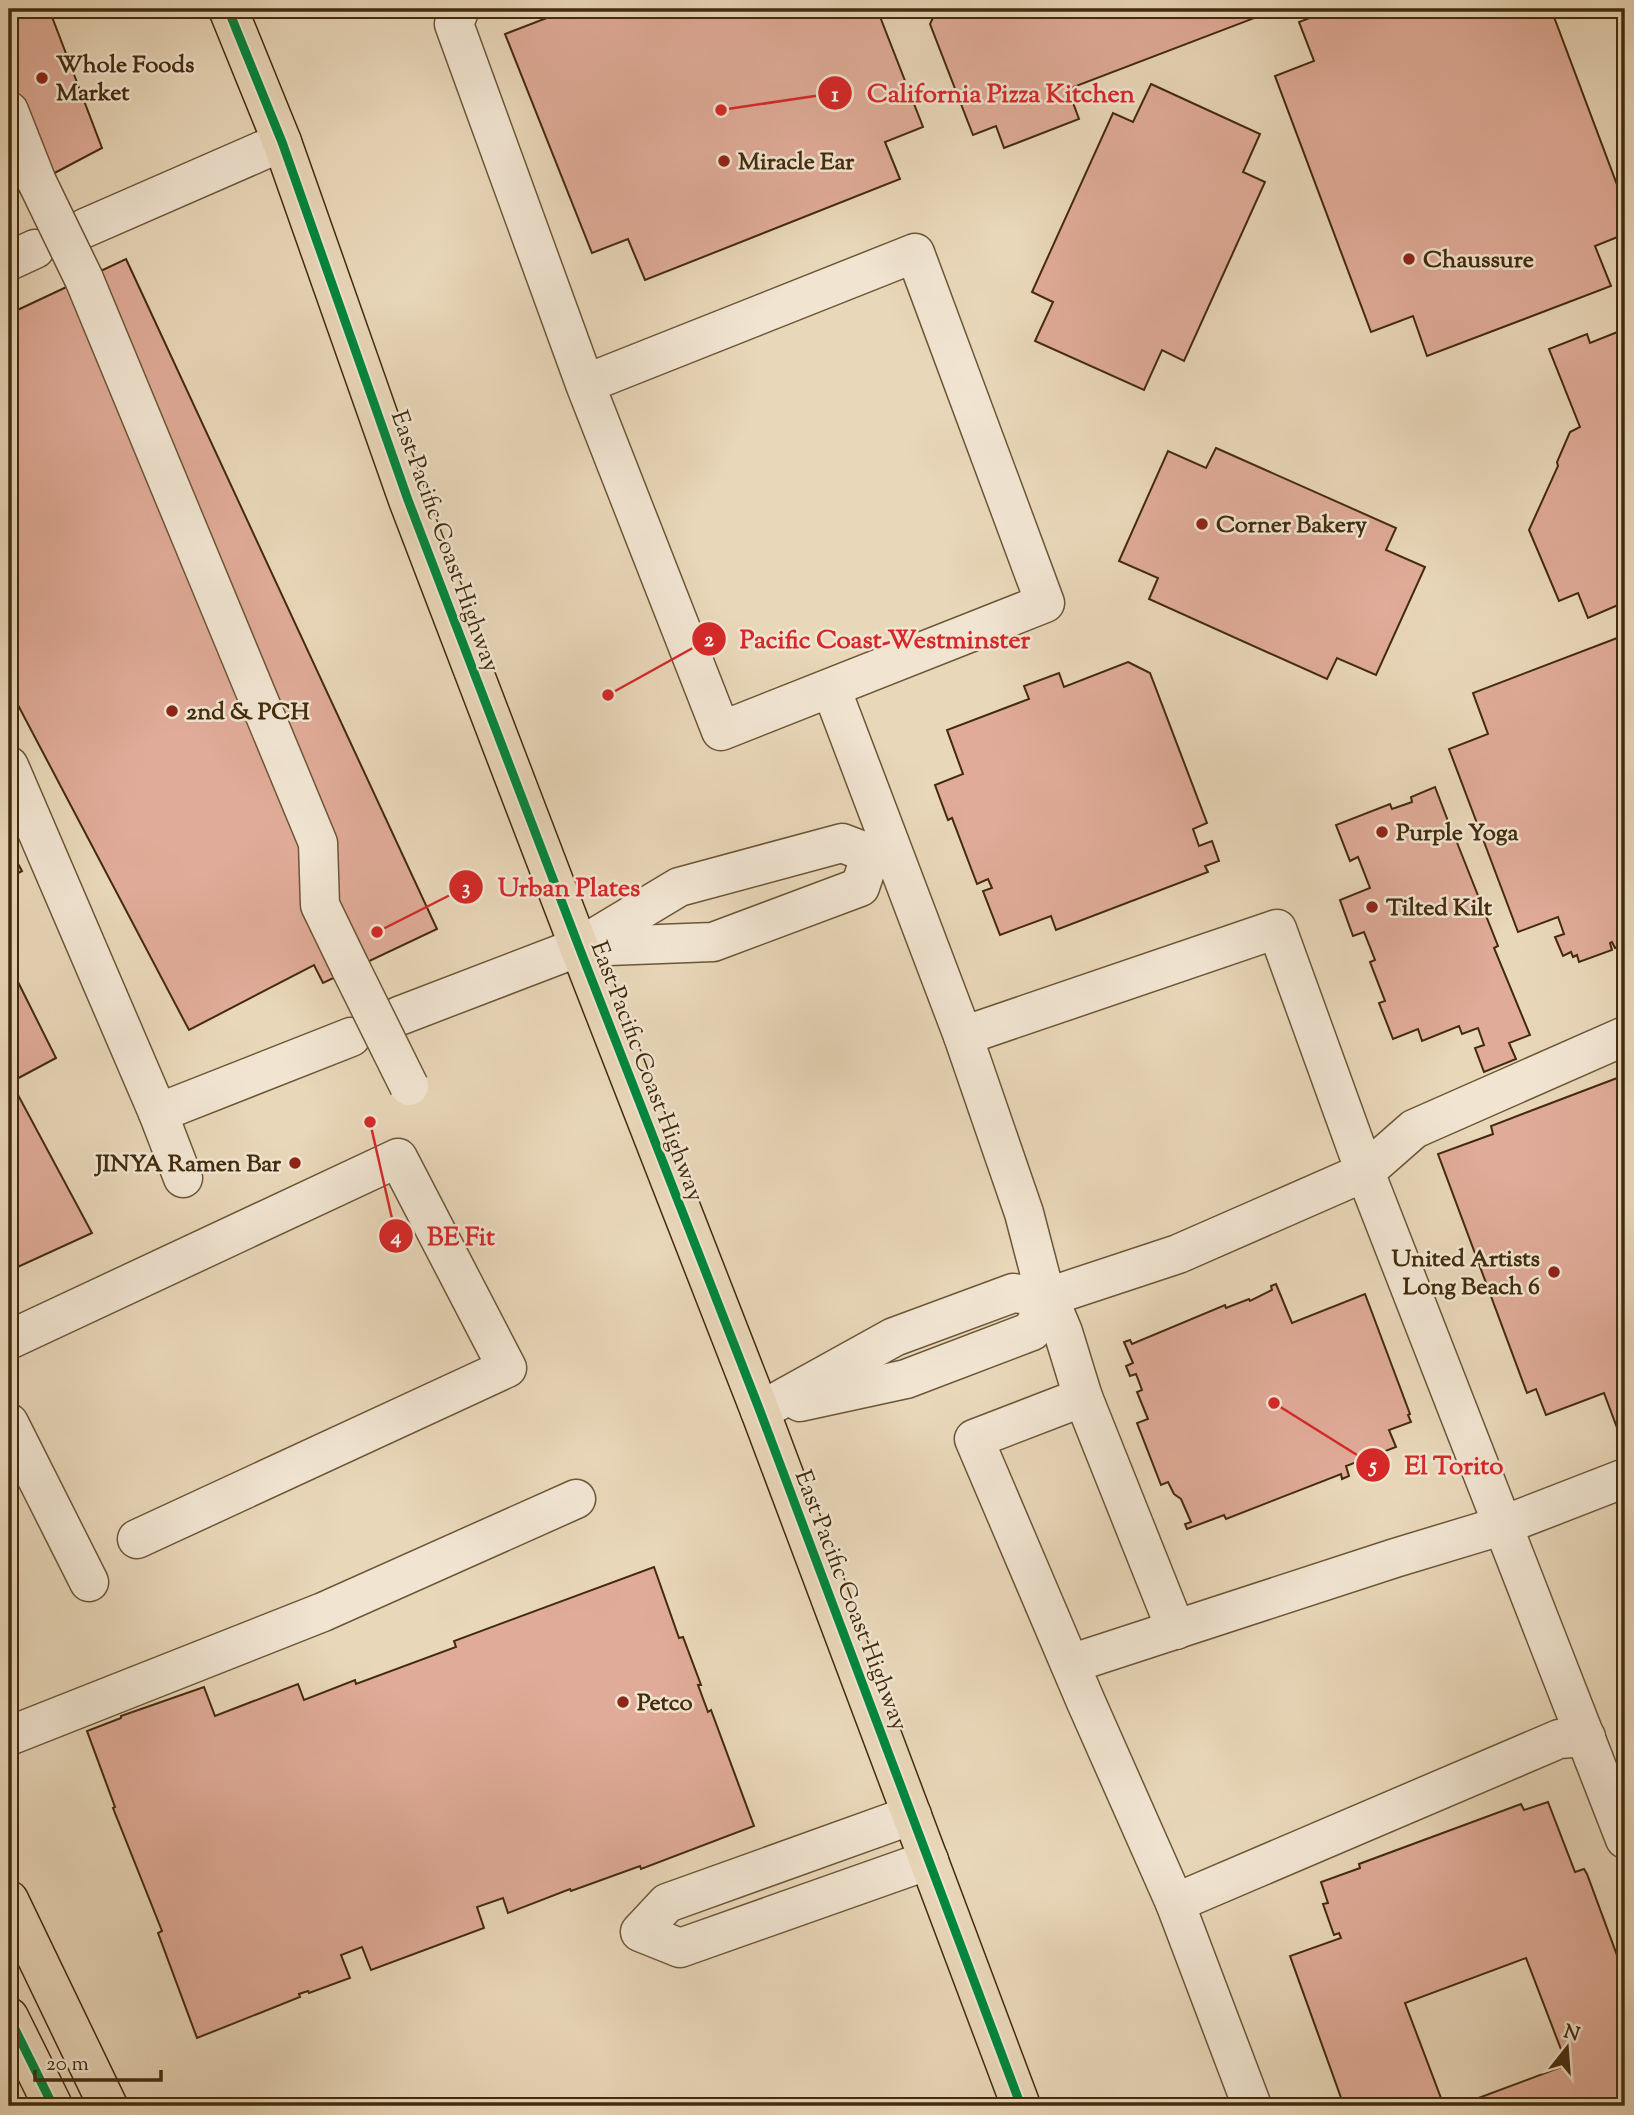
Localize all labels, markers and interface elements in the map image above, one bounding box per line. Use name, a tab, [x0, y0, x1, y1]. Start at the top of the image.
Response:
place label: Whole Foods Market	[56, 49, 194, 111]
marker: Whole Foods Market	[34, 70, 50, 86]
callout: California Pizza Kitchen	[818, 70, 1148, 117]
text: California Pizza Kitchen	[867, 77, 1136, 114]
text: 1	[831, 81, 839, 111]
place label: Miracle Ear	[738, 146, 855, 180]
marker: Miracle Ear	[716, 153, 732, 169]
place label: Chaussure	[1423, 244, 1534, 278]
marker: Chaussure	[1401, 251, 1417, 267]
street label: East Pacific Coast Highway	[381, 406, 507, 677]
place label: Corner Bakery	[1216, 509, 1367, 543]
marker: Corner Bakery	[1194, 516, 1210, 532]
callout: Pacific Coast-Westminster	[691, 615, 1045, 662]
text: Pacific Coast-Westminster	[740, 623, 1031, 660]
text: 2	[704, 626, 714, 656]
place label: 2nd & PCH	[186, 696, 310, 730]
marker: 2nd & PCH	[164, 703, 180, 719]
place label: Purple Yoga	[1396, 817, 1520, 851]
marker: Purple Yoga	[1374, 824, 1390, 840]
callout: Urban Plates	[449, 863, 654, 910]
text: Urban Plates	[498, 871, 640, 908]
text: 3	[462, 874, 470, 904]
place label: Tilted Kilt	[1386, 892, 1493, 926]
marker: Tilted Kilt	[1364, 899, 1380, 915]
street label: East Pacific Coast Highway	[581, 937, 712, 1207]
place label: JINYA Ramen Bar	[94, 1148, 282, 1182]
marker: JINYA Ramen Bar	[287, 1155, 303, 1171]
callout: BE Fit	[378, 1212, 509, 1259]
text: BE Fit	[427, 1220, 495, 1257]
text: 4	[390, 1223, 402, 1253]
place label: United Artists Long Beach 6	[1391, 1243, 1540, 1305]
marker: United Artists Long Beach 6	[1546, 1264, 1562, 1280]
callout: El Torito	[1356, 1441, 1517, 1488]
text: El Torito	[1405, 1449, 1503, 1486]
text: 5	[1367, 1452, 1377, 1482]
street label: East Pacific Coast Highway	[785, 1466, 916, 1736]
place label: Petco	[637, 1687, 693, 1721]
marker: Petco	[615, 1694, 631, 1710]
north arrow	[1532, 2014, 1602, 2084]
text: N	[1560, 2019, 1582, 2049]
scale bar	[35, 2038, 161, 2082]
text: 20 m	[46, 2050, 89, 2080]

